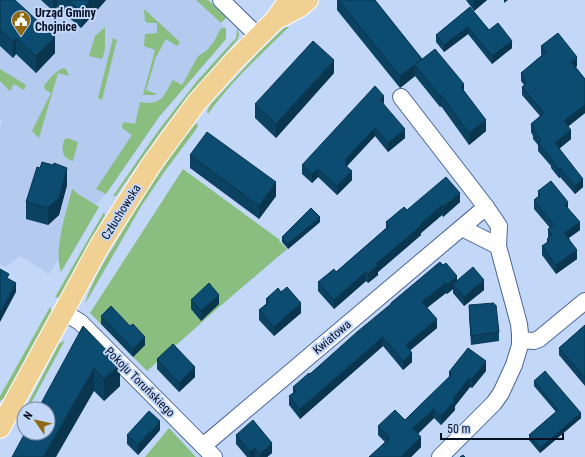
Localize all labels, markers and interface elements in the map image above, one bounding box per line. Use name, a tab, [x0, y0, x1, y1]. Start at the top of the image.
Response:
place label: Urząd Gminy Chojnice	[35, 6, 96, 34]
public building icon: Urząd Gminy Chojnice	[10, 9, 32, 37]
street label: Człuchowska	[98, 182, 144, 242]
street label: Kwiatowa	[310, 317, 354, 357]
street label: Pokoju Toruńskiego	[102, 344, 178, 420]
north arrow	[16, 401, 56, 441]
text: N	[21, 409, 36, 422]
scale bar	[441, 415, 563, 441]
text: 50 m	[447, 422, 471, 436]

